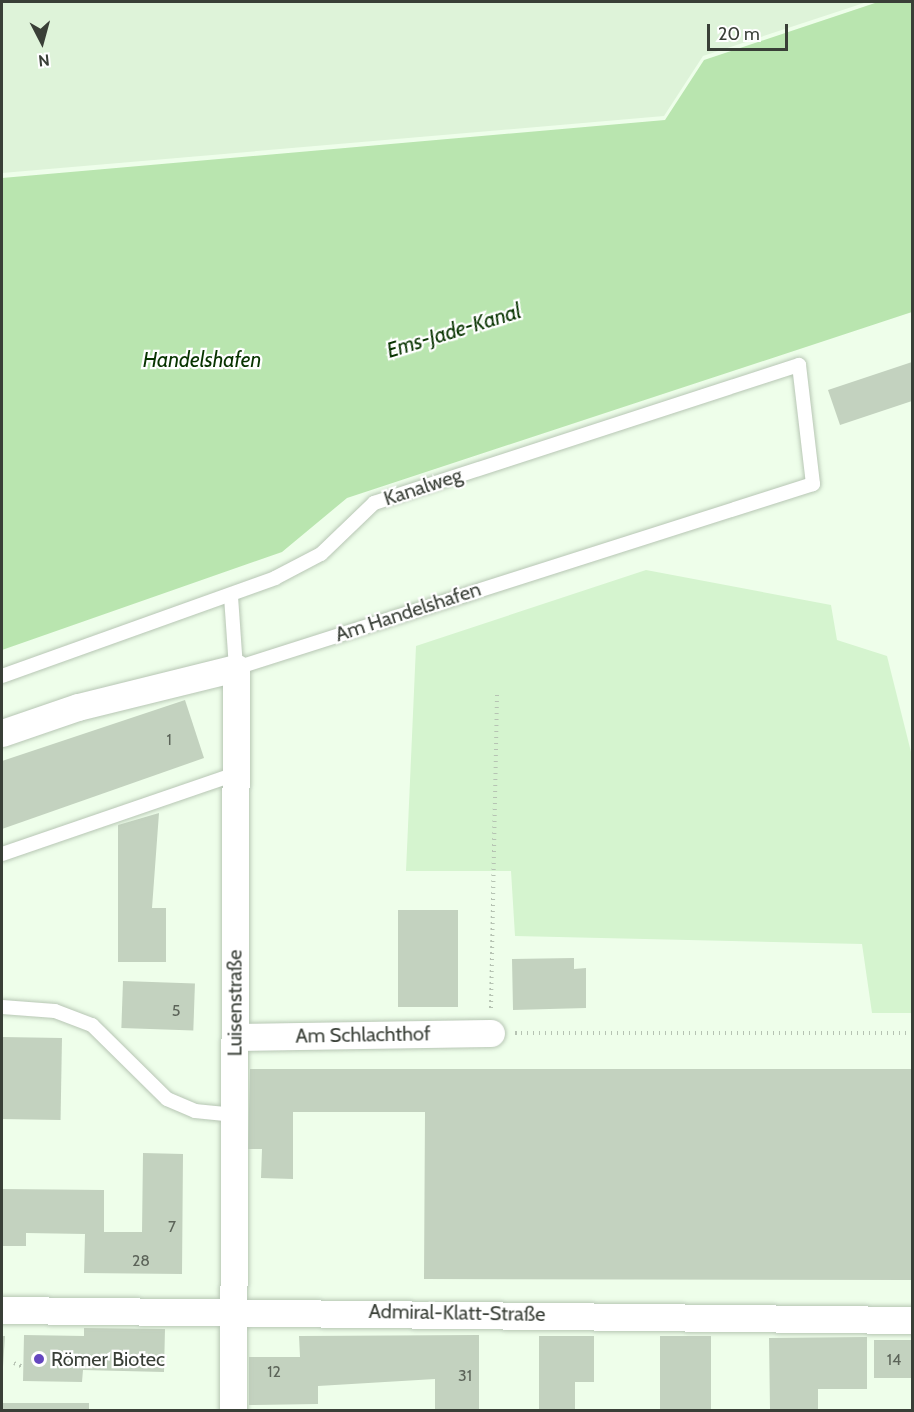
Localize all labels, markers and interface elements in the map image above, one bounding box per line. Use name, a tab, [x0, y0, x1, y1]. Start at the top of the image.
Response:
north arrow	[12, 12, 72, 72]
scale bar	[710, 12, 791, 50]
text: 20 m	[718, 23, 760, 45]
text: N	[37, 50, 51, 70]
water label: Ems-Jade-Kanal	[384, 299, 524, 363]
water label: Handelshafen	[143, 347, 261, 373]
street label: Kanalweg	[381, 463, 465, 511]
street label: Am Handelshafen	[332, 577, 484, 647]
house number: 1	[166, 730, 172, 750]
street label: Luisenstraße	[223, 950, 247, 1056]
house number: 5	[172, 1001, 180, 1021]
street label: Am Schlachthof	[295, 1022, 431, 1048]
house number: 7	[168, 1217, 176, 1237]
house number: 28	[132, 1251, 150, 1271]
street label: Admiral-Klatt-Straße	[368, 1299, 546, 1327]
place label: Römer Biotec	[51, 1347, 165, 1371]
house number: 14	[887, 1350, 901, 1370]
marker: Römer Biotec	[32, 1352, 46, 1366]
house number: 12	[267, 1362, 281, 1382]
house number: 31	[458, 1366, 472, 1386]

